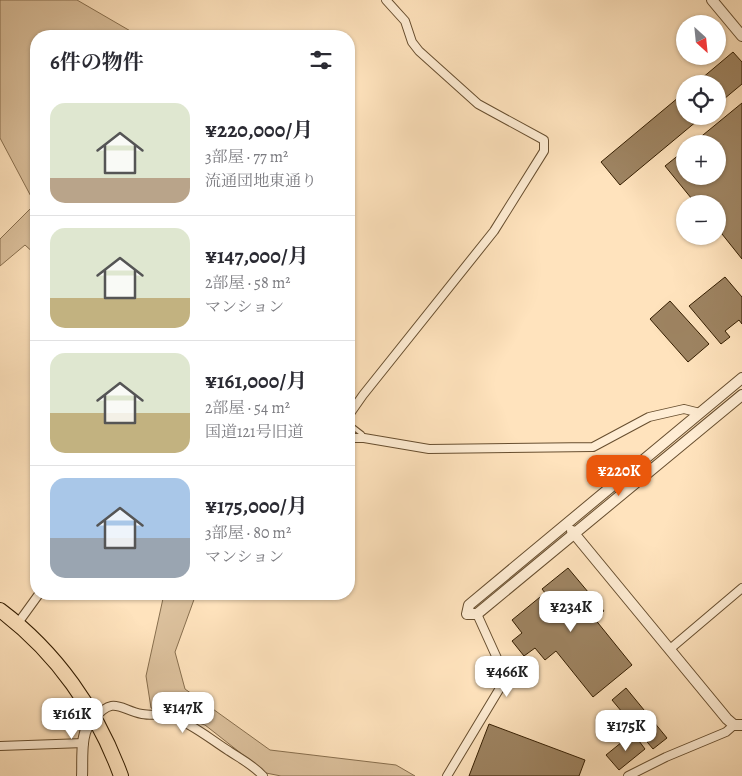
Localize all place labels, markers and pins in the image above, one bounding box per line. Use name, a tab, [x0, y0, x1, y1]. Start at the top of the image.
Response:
pin: ¥220K	[584, 454, 654, 497]
pin: ¥234K	[536, 590, 606, 633]
pin: ¥466K	[472, 656, 542, 698]
pin: ¥147K	[148, 692, 218, 734]
pin: ¥161K	[37, 698, 107, 740]
pin: ¥175K	[591, 710, 661, 752]

